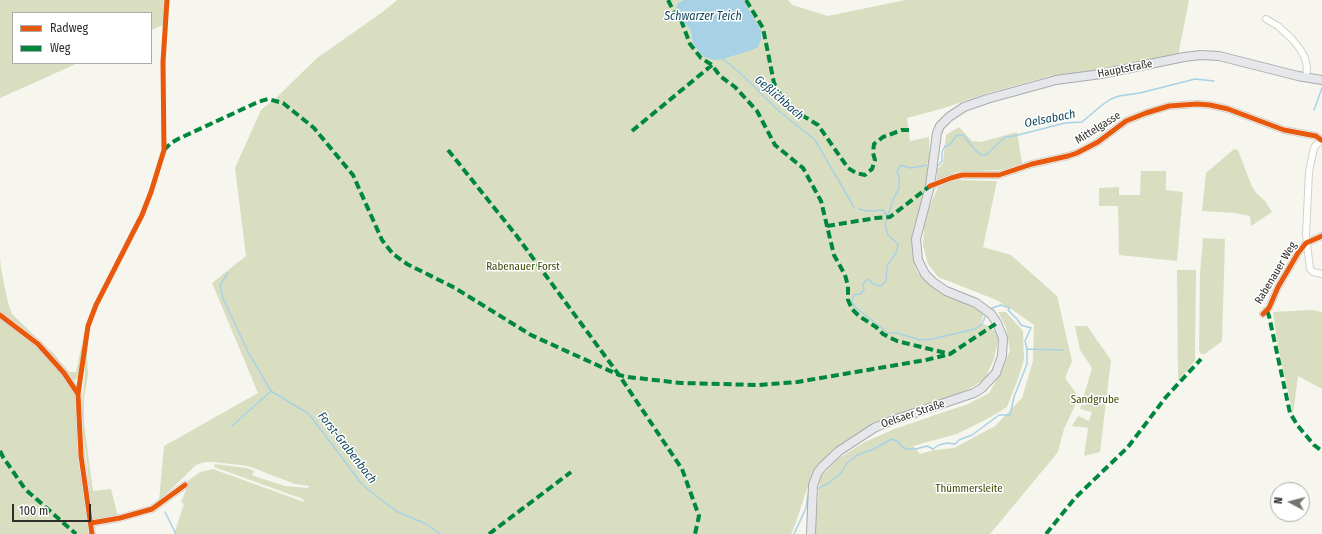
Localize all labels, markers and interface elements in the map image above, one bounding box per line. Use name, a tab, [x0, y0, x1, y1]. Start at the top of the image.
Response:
water label: Schwarzer Teich	[664, 10, 742, 24]
legend	[12, 12, 152, 64]
text: Radweg	[50, 21, 88, 35]
text: Weg	[50, 41, 70, 55]
street label: Hauptstraße	[1096, 57, 1154, 81]
water label: Geßlichbach	[751, 73, 807, 123]
water label: Oelsabach	[1023, 107, 1077, 131]
street label: Mittelgasse	[1073, 109, 1123, 147]
street label: Rabenauer Weg	[1252, 240, 1300, 306]
park label: Rabenauer Forst	[486, 260, 560, 274]
park label: Sandgrube	[1071, 393, 1119, 407]
street label: Oelsaer Straße	[879, 397, 947, 431]
water label: Forst-Grabenbach	[315, 409, 379, 487]
park label: Thümmersleite	[935, 482, 1003, 496]
north arrow	[1270, 482, 1310, 522]
scale bar	[14, 496, 93, 522]
text: N	[1272, 497, 1285, 505]
text: 100 m	[19, 504, 48, 518]

